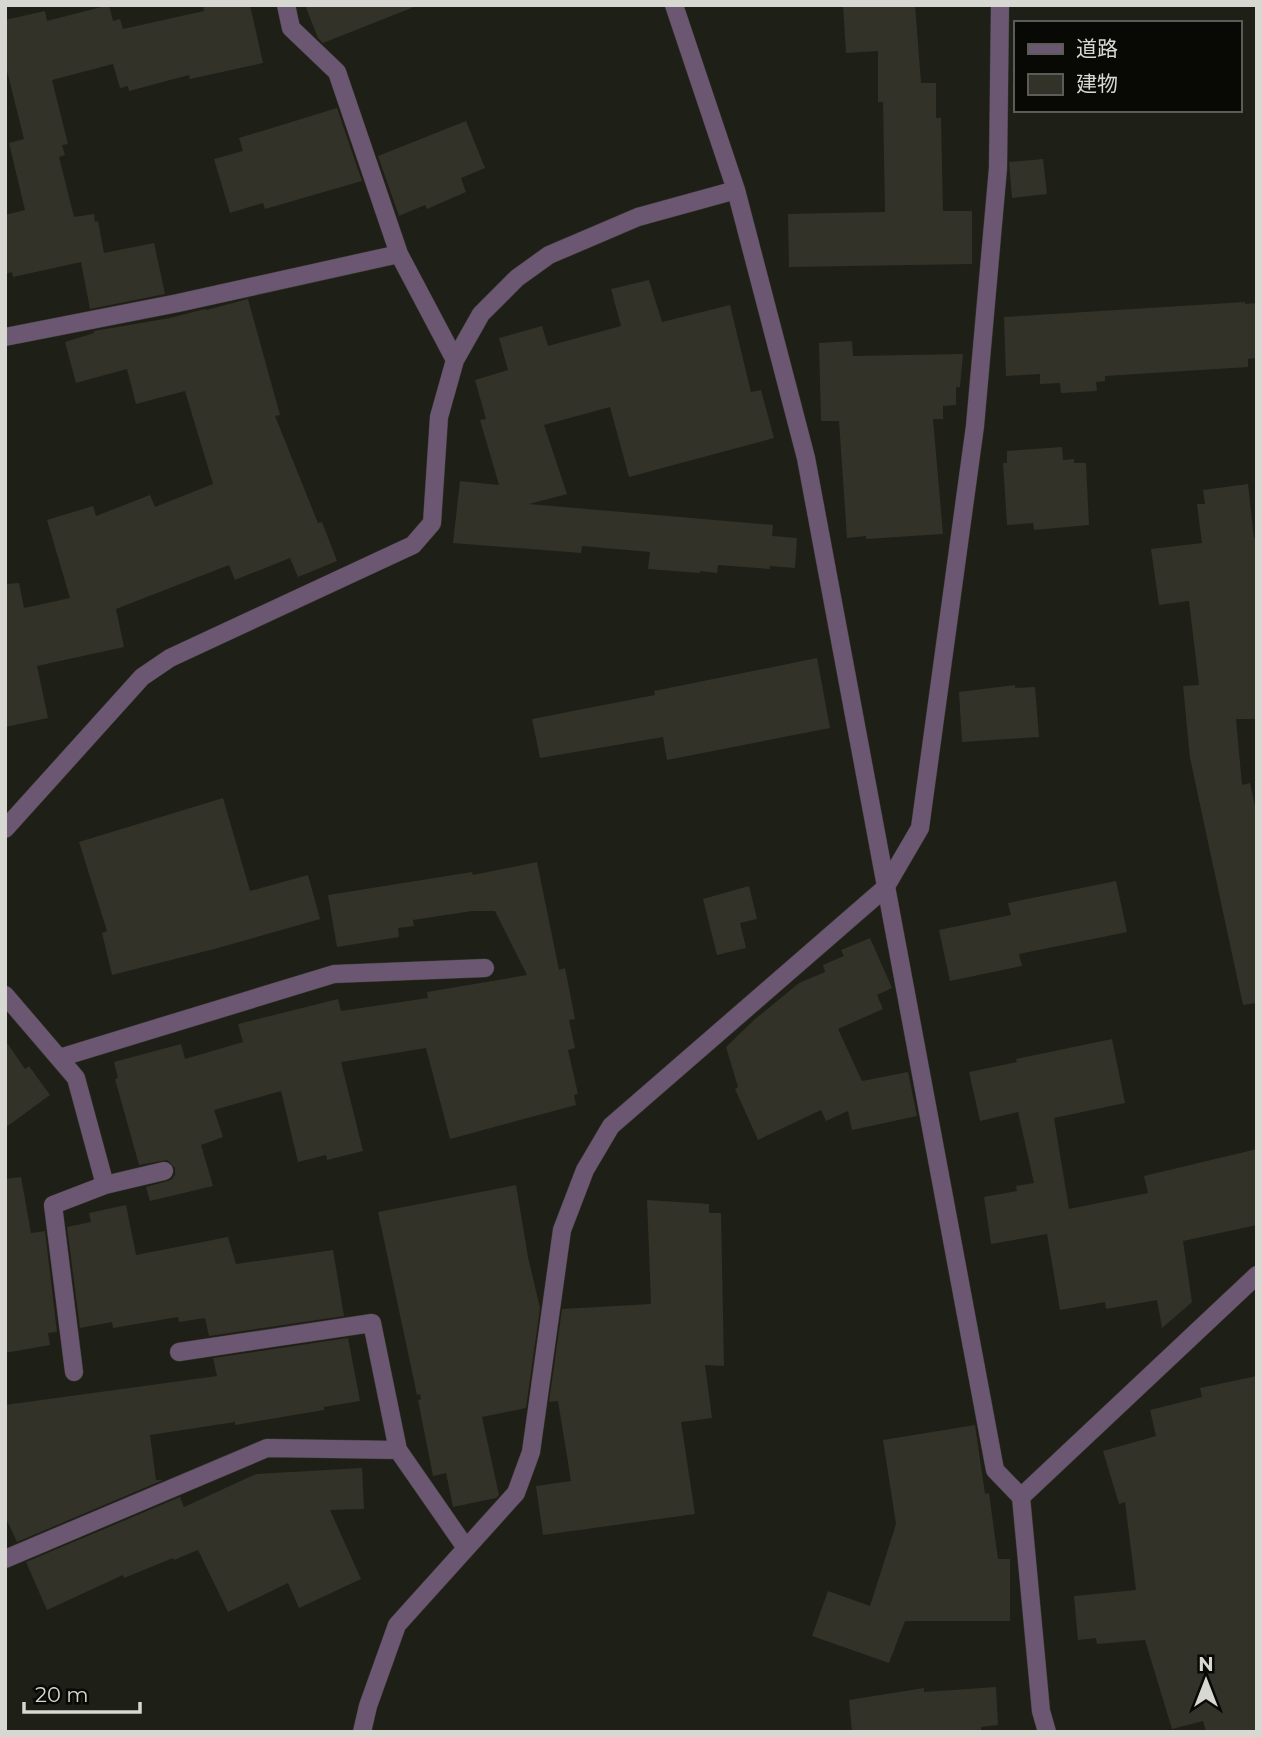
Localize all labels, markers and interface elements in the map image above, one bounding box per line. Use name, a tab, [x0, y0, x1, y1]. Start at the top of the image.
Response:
legend	[1014, 21, 1241, 112]
text: 道路	[1076, 36, 1118, 61]
text: 建物	[1076, 71, 1118, 96]
north arrow	[1171, 1646, 1241, 1716]
text: N	[1198, 1653, 1214, 1676]
scale bar	[24, 1670, 140, 1714]
text: 20 m	[35, 1682, 89, 1707]

